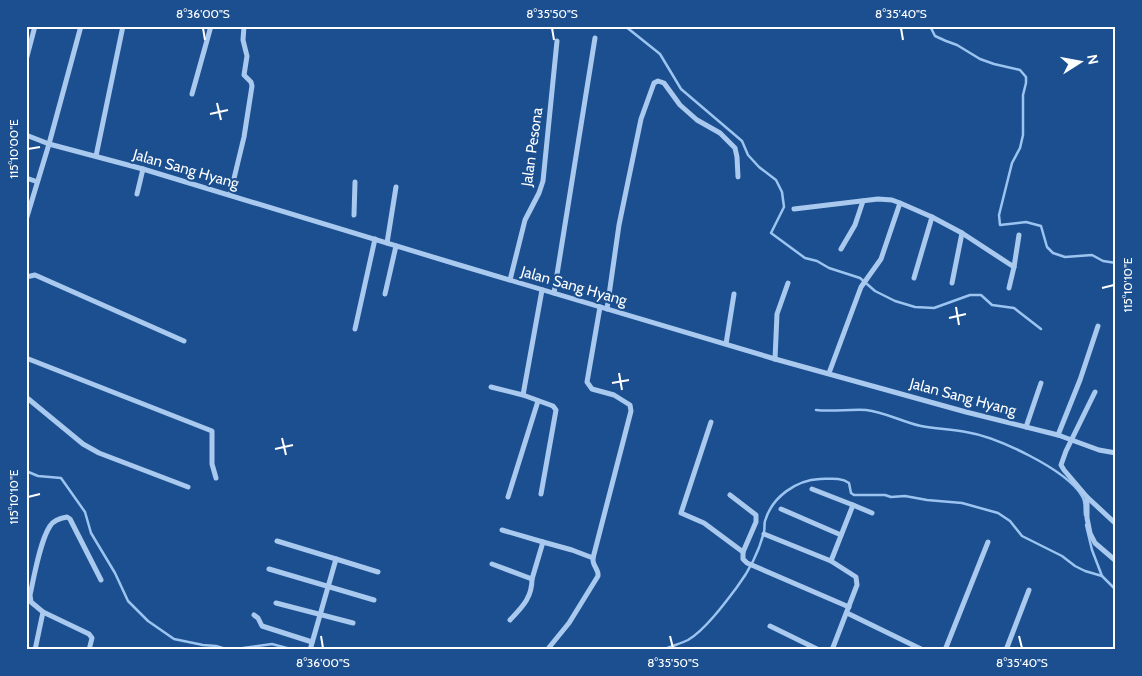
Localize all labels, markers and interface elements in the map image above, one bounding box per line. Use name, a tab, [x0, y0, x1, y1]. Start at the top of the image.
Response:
text: 8°36'00"S	[176, 6, 230, 21]
text: 8°35'50"S	[526, 6, 578, 21]
text: 8°35'40"S	[875, 6, 927, 21]
north arrow	[1054, 38, 1104, 88]
text: N	[1083, 53, 1103, 66]
street label: Jalan Pesona	[517, 106, 547, 189]
text: 115°10'00"E	[6, 119, 21, 179]
street label: Jalan Sang Hyang	[130, 145, 242, 193]
text: 115°10'10"E	[1120, 257, 1135, 312]
street label: Jalan Sang Hyang	[518, 262, 630, 310]
street label: Jalan Sang Hyang	[907, 374, 1019, 420]
text: 115°10'10"E	[6, 469, 21, 524]
text: 8°36'00"S	[296, 655, 350, 670]
text: 8°35'50"S	[647, 655, 699, 670]
text: 8°35'40"S	[996, 655, 1048, 670]

